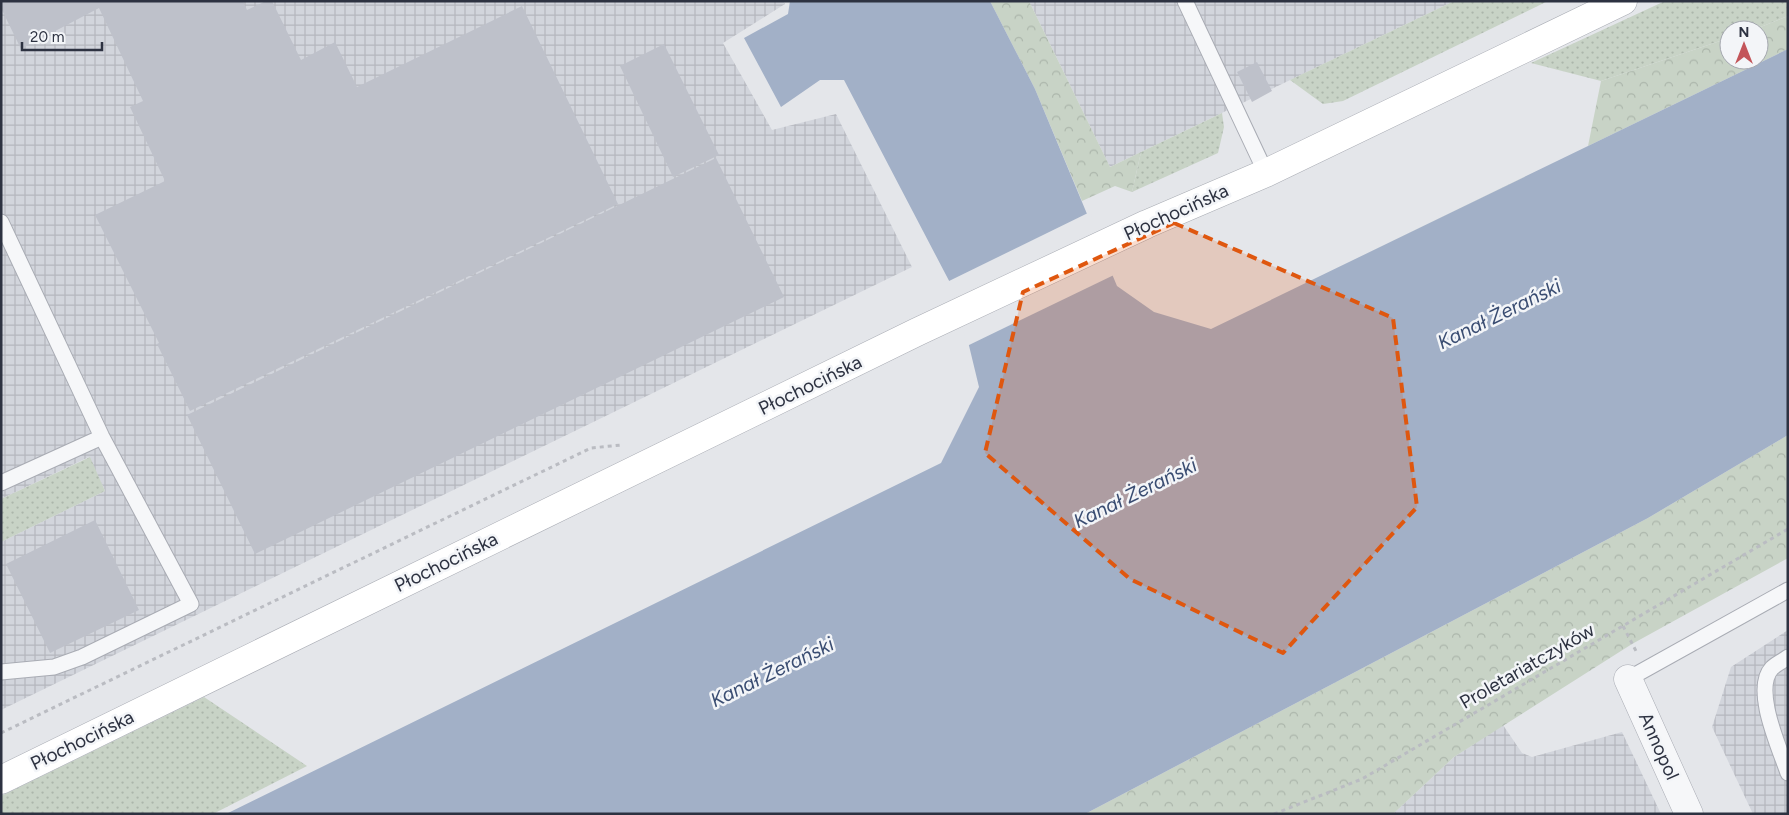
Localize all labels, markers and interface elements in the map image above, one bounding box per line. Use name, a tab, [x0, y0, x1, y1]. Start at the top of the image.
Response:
scale bar	[22, 20, 102, 52]
north arrow	[1719, 20, 1769, 70]
text: N	[1739, 24, 1749, 41]
text: 20 m	[30, 28, 64, 46]
street label: Płochocińska	[1120, 179, 1232, 245]
water label: Kanał Żerański	[1433, 274, 1565, 354]
street label: Płochocińska	[755, 350, 865, 420]
water label: Kanał Żerański	[1069, 453, 1201, 533]
street label: Płochocińska	[391, 527, 501, 597]
street label: Proletariatczyków	[1456, 618, 1599, 714]
water label: Kanał Żerański	[706, 632, 838, 712]
street label: Płochocińska	[27, 705, 137, 775]
street label: Annopol	[1634, 709, 1684, 783]

